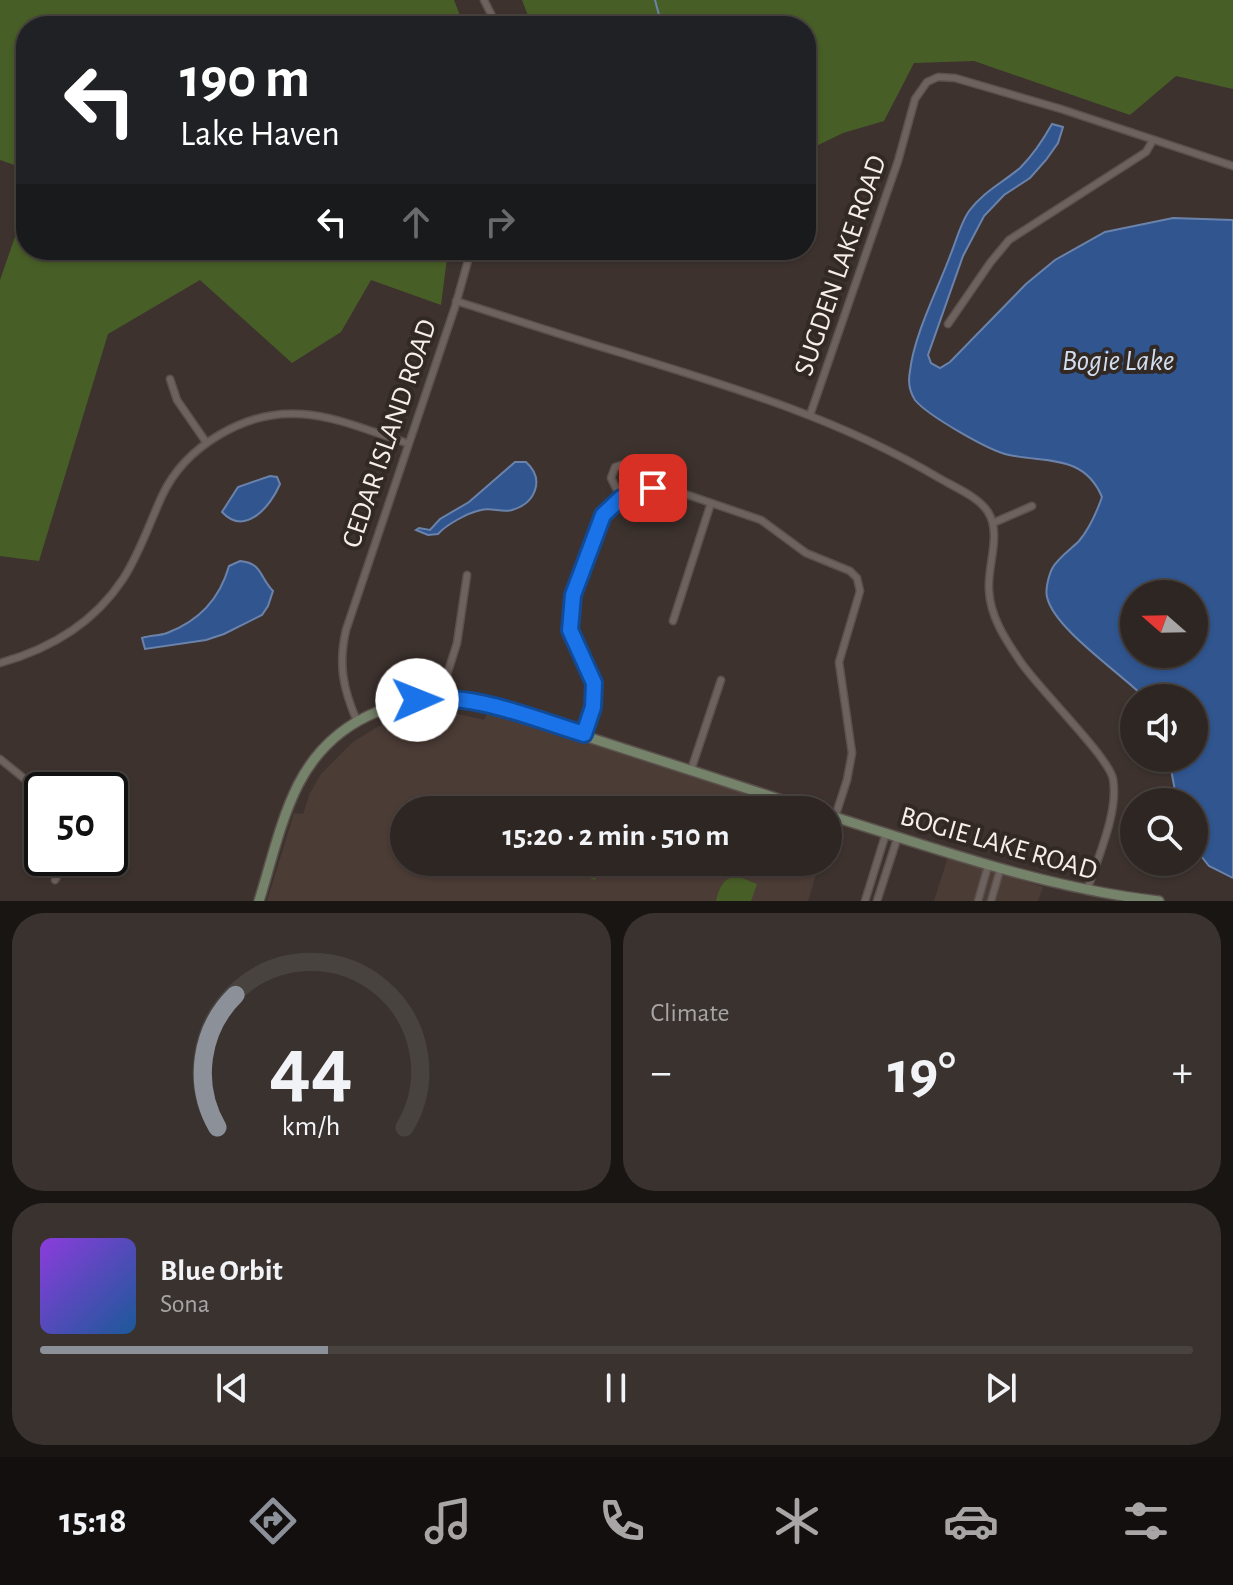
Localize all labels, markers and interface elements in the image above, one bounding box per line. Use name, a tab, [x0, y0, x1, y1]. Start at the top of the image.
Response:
icon: left	[48, 48, 152, 152]
text: 190 m	[180, 51, 310, 107]
text: Lake Haven	[180, 116, 340, 152]
street label: SUGDEN LAKE ROAD	[790, 152, 892, 379]
icon: left	[310, 200, 354, 244]
icon: ahead	[394, 200, 438, 244]
icon: right	[478, 200, 522, 244]
street label: CEDAR ISLAND ROAD	[338, 316, 442, 551]
water label: Bogie Lake	[1062, 346, 1174, 376]
pin	[619, 454, 687, 522]
icon: arrive	[631, 466, 675, 510]
north arrow	[1120, 580, 1208, 668]
map controls	[1120, 580, 1208, 876]
position arrow	[375, 658, 459, 742]
button: sound	[1120, 684, 1208, 772]
speed limit sign: 50	[24, 772, 128, 876]
button: search	[1120, 788, 1208, 876]
street label: BOGIE LAKE ROAD	[897, 802, 1100, 885]
text: 15:20 · 2 min · 510 m	[503, 821, 729, 851]
text: Climate	[651, 1000, 729, 1026]
text: 44	[269, 1027, 353, 1111]
text: 19°	[888, 1044, 956, 1104]
text: −	[651, 1051, 672, 1095]
text: +	[1172, 1051, 1193, 1095]
text: km/h	[282, 1112, 341, 1141]
text: Blue Orbit	[160, 1256, 283, 1286]
text: Sona	[160, 1291, 210, 1317]
icon: previous	[210, 1366, 254, 1410]
icon: pause	[594, 1366, 638, 1410]
icon: next	[979, 1366, 1023, 1410]
icon: directions	[245, 1493, 301, 1549]
icon: music	[420, 1493, 476, 1549]
icon: phone	[594, 1493, 650, 1549]
icon: climate	[769, 1493, 825, 1549]
icon: car	[943, 1493, 999, 1549]
icon: filters	[1118, 1493, 1174, 1549]
text: 15:18	[59, 1503, 127, 1539]

